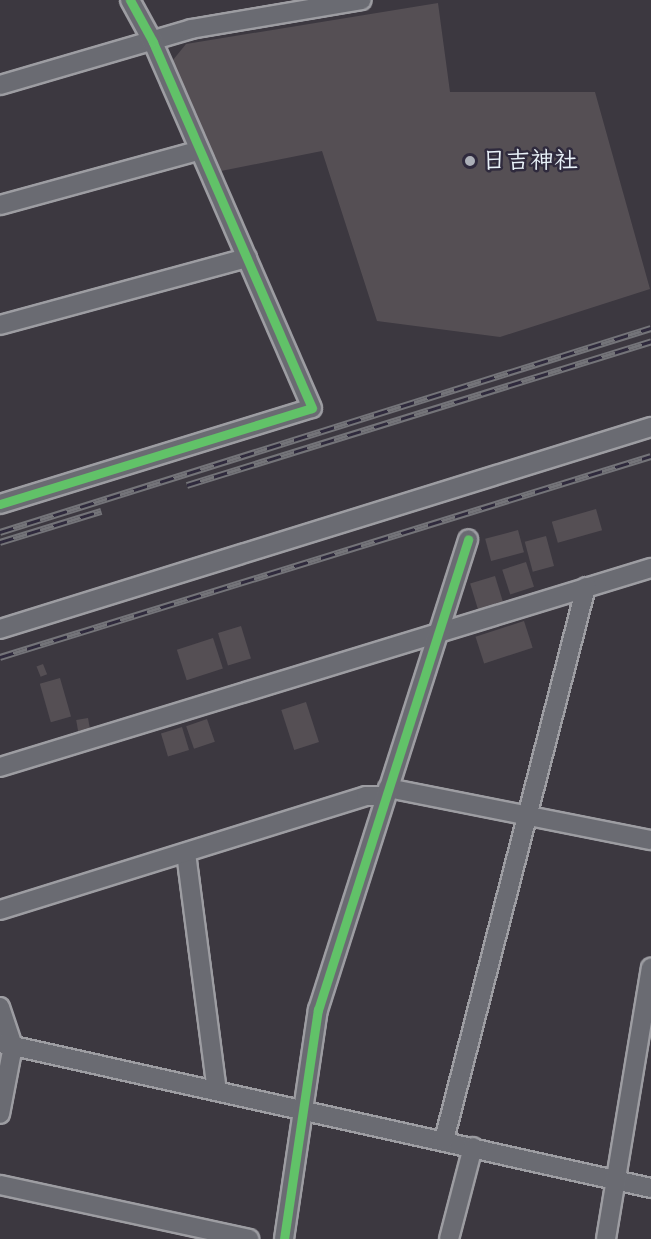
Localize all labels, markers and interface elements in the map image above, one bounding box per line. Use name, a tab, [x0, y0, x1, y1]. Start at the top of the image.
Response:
place label: 日吉神社	[482, 147, 578, 175]
marker: 日吉神社	[463, 154, 477, 168]

